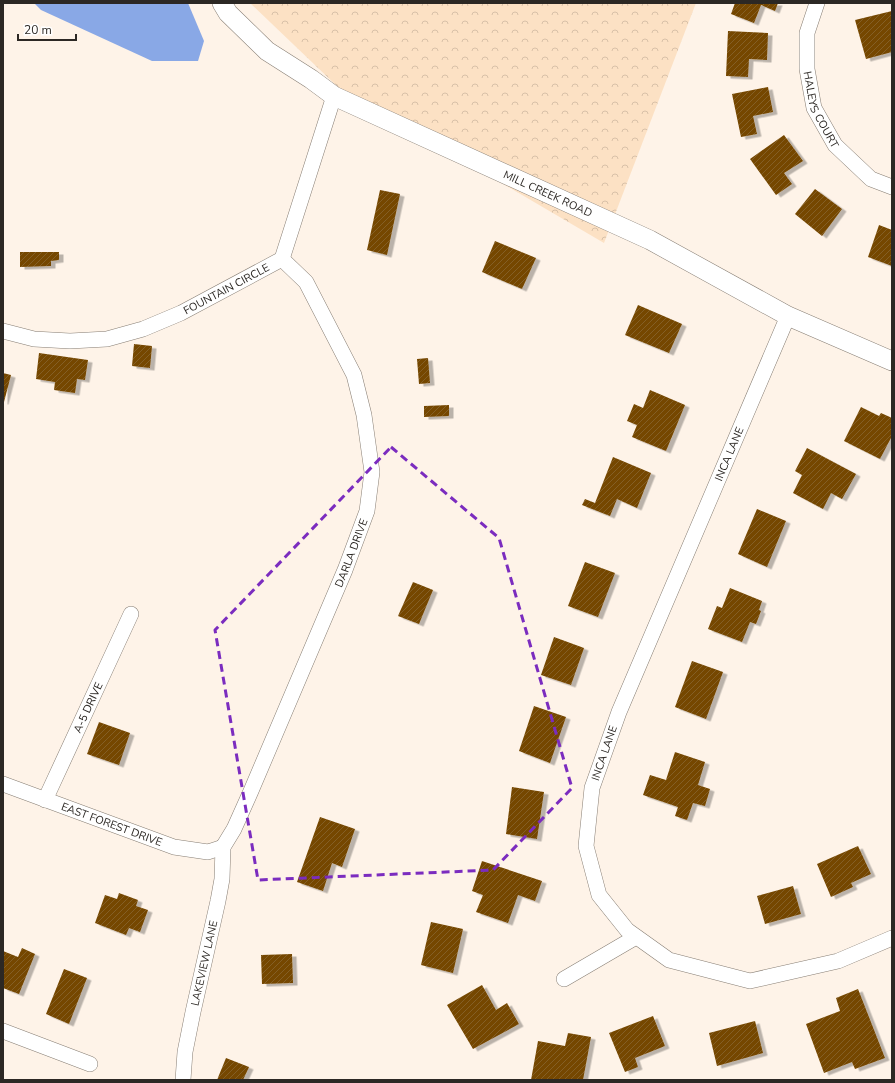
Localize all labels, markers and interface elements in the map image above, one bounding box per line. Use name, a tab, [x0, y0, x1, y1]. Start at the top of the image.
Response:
scale bar	[18, 16, 76, 42]
text: 20 m	[24, 22, 52, 38]
street label: HALEYS COURT	[800, 70, 842, 151]
street label: MILL CREEK ROAD	[501, 167, 595, 221]
street label: FOUNTAIN CIRCLE	[181, 260, 272, 318]
street label: INCA LANE	[711, 425, 748, 484]
street label: DARLA DRIVE	[331, 517, 371, 590]
street label: A-5 DRIVE	[70, 680, 106, 735]
street label: INCA LANE	[588, 724, 621, 783]
street label: EAST FOREST DRIVE	[59, 799, 164, 850]
street label: LAKEVIEW LANE	[188, 919, 221, 1007]

